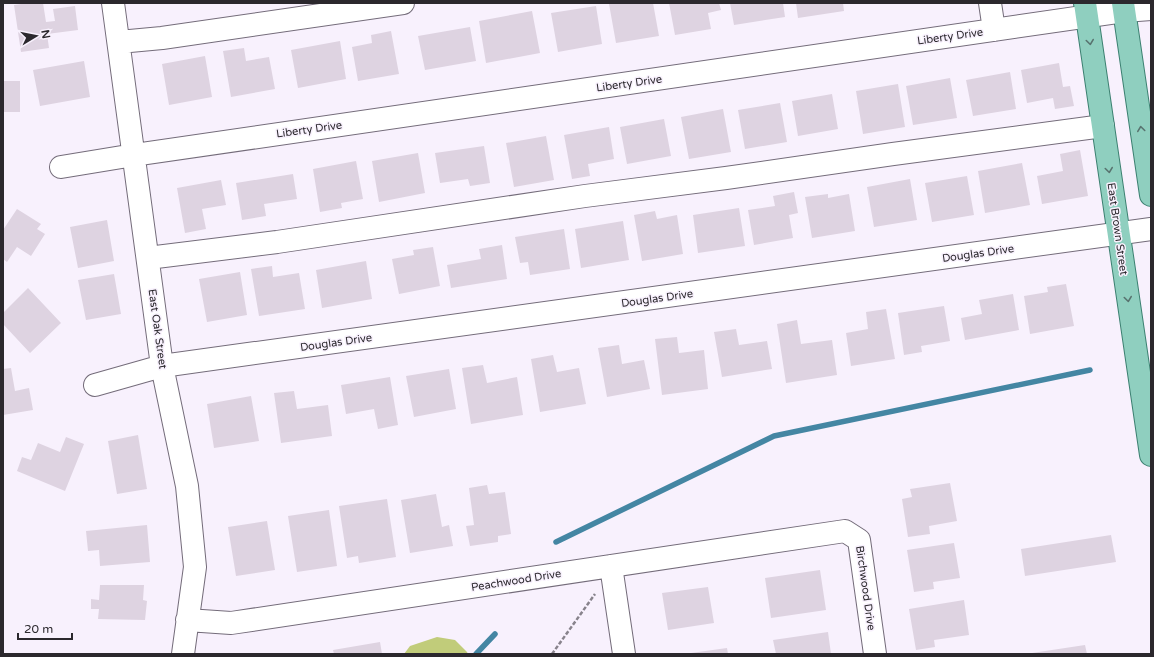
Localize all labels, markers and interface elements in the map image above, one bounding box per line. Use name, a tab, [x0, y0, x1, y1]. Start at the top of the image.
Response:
north arrow	[16, 16, 56, 56]
street label: Liberty Drive	[916, 25, 984, 48]
text: N	[38, 29, 53, 40]
one-way arrow	[1085, 39, 1094, 45]
street label: Liberty Drive	[595, 72, 663, 95]
street label: Liberty Drive	[275, 118, 343, 141]
one-way arrow	[1137, 126, 1146, 132]
one-way arrow	[1104, 167, 1113, 173]
street label: East Brown Street	[1105, 182, 1130, 276]
street label: Douglas Drive	[941, 242, 1015, 265]
street label: Douglas Drive	[620, 287, 694, 310]
street label: East Oak Street	[145, 288, 170, 370]
one-way arrow	[1123, 296, 1132, 302]
street label: Douglas Drive	[299, 331, 373, 354]
street label: Birchwood Drive	[853, 545, 878, 631]
street label: Peachwood Drive	[470, 567, 562, 594]
scale bar	[18, 615, 72, 641]
text: 20 m	[24, 622, 53, 636]

